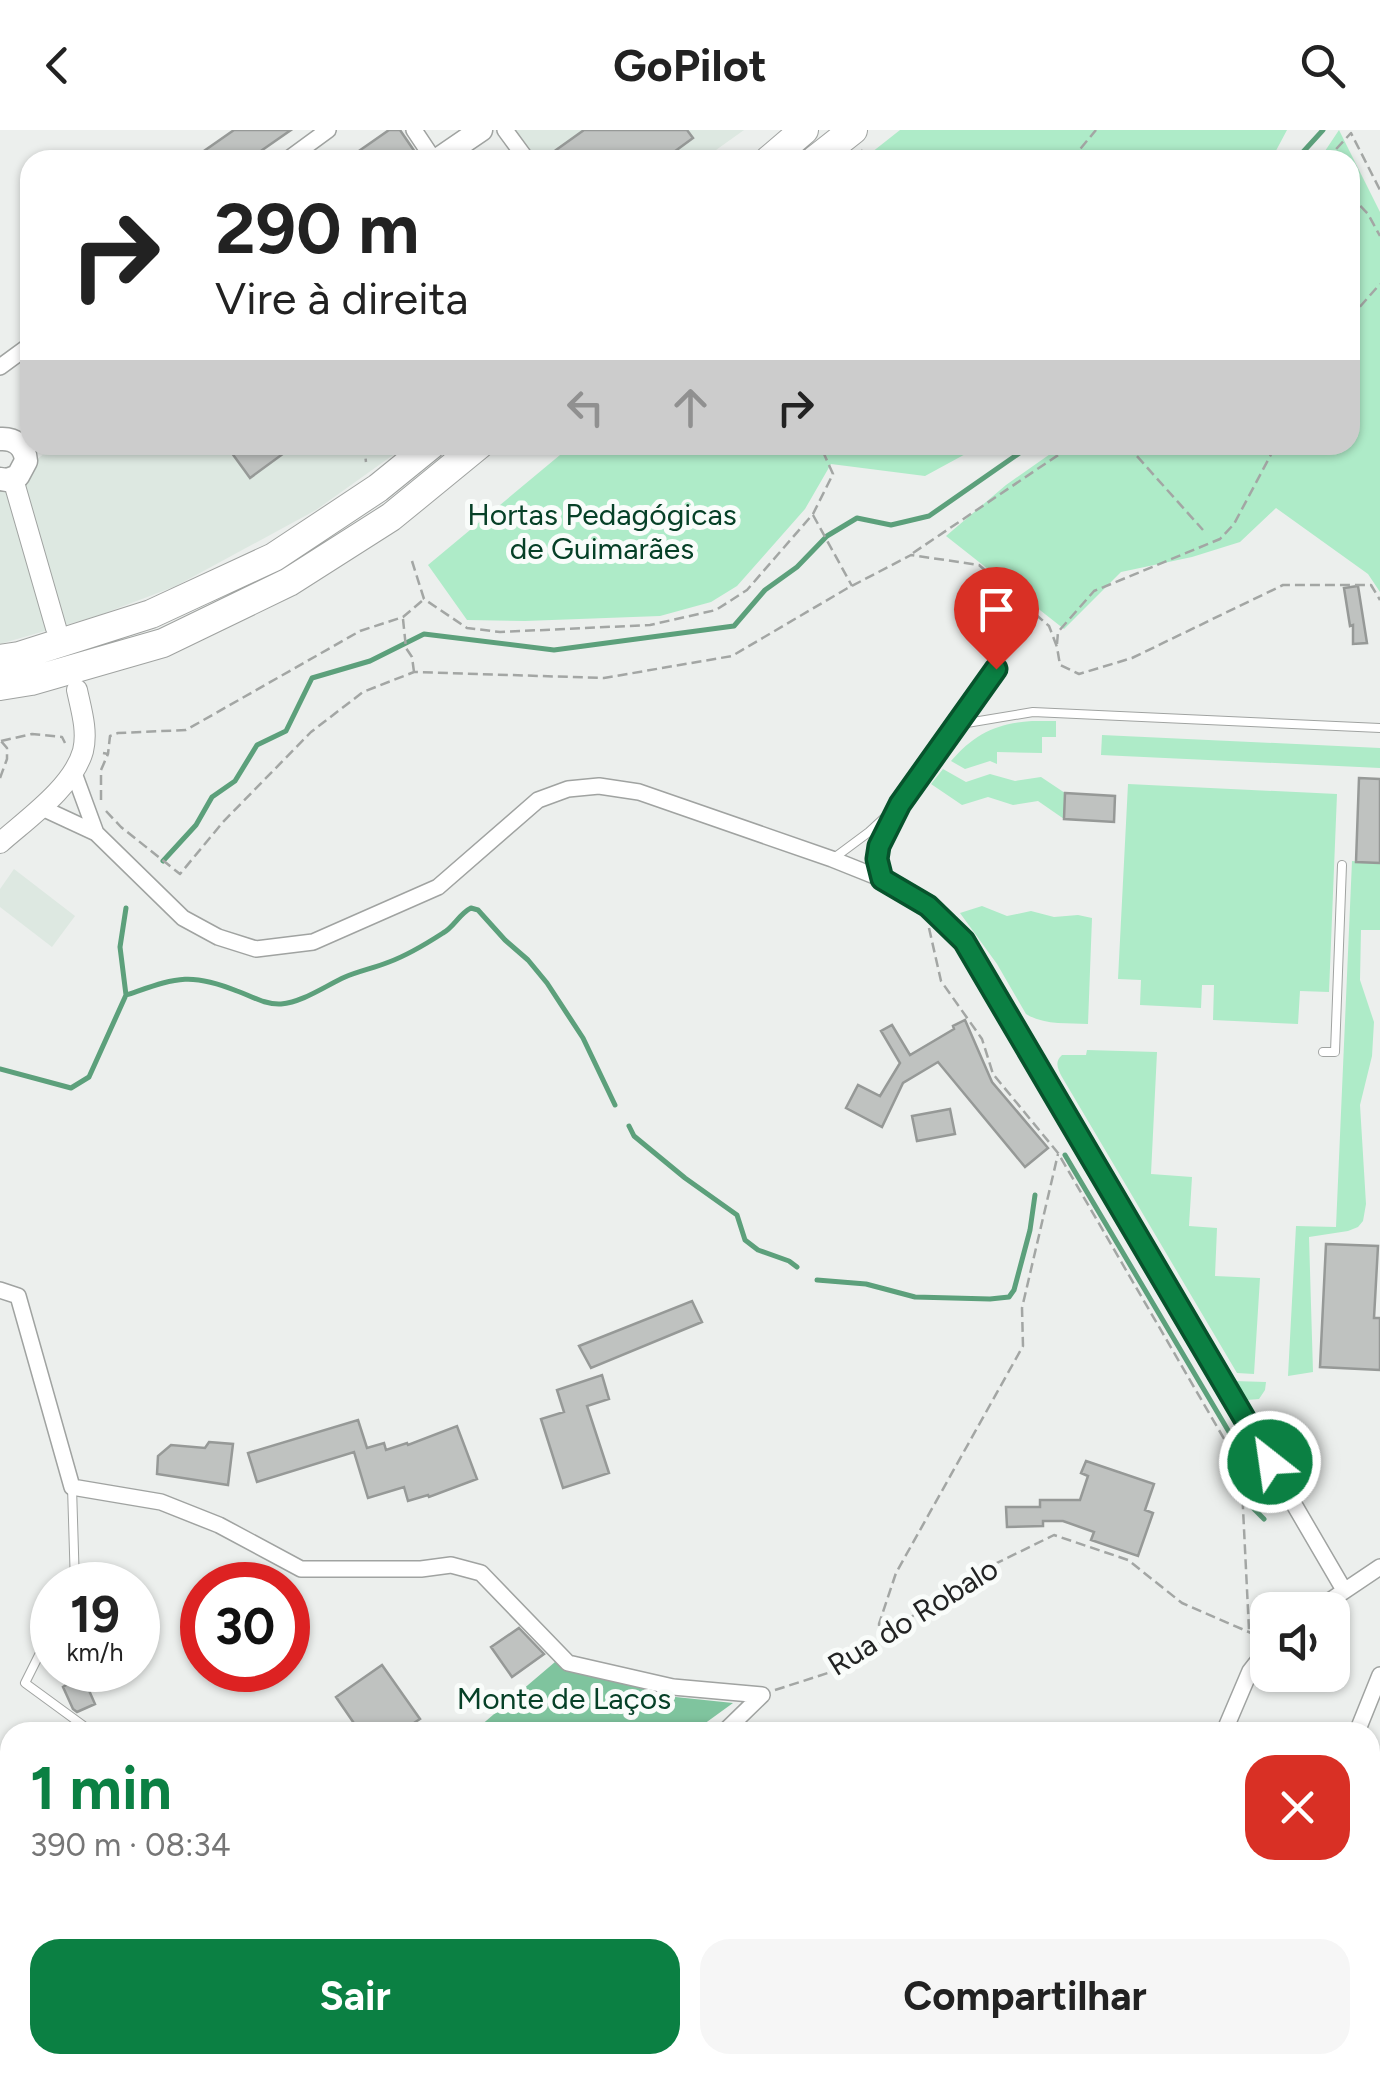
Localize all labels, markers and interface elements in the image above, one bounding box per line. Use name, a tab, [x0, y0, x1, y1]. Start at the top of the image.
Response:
icon: back	[30, 38, 85, 93]
text: GoPilot	[613, 38, 767, 92]
icon: search	[1295, 38, 1350, 93]
text: 290 m	[215, 186, 419, 271]
icon: right	[50, 190, 180, 320]
text: Vire à direita	[215, 271, 468, 325]
icon: left	[558, 380, 613, 435]
icon: ahead	[663, 380, 718, 435]
icon: right	[768, 380, 823, 435]
park label: Hortas Pedagógicas de Guimarães	[467, 496, 737, 567]
pin	[954, 567, 1039, 670]
icon: arrive	[969, 582, 1024, 637]
position arrow	[1218, 1410, 1322, 1514]
street label: Rua do Robalo	[821, 1550, 1005, 1684]
speed limit sign: 30	[180, 1562, 310, 1692]
text: 19	[70, 1584, 120, 1645]
map controls	[1250, 1592, 1350, 1692]
button: sound	[1250, 1592, 1350, 1692]
text: km/h	[66, 1637, 124, 1667]
park label: Monte de Laços	[457, 1680, 671, 1717]
text: 1 min	[30, 1752, 172, 1824]
button: close	[1245, 1755, 1350, 1860]
text: 390 m · 08:34	[30, 1826, 231, 1864]
button: Sair	[30, 1939, 680, 2054]
button: Compartilhar	[700, 1939, 1350, 2054]

